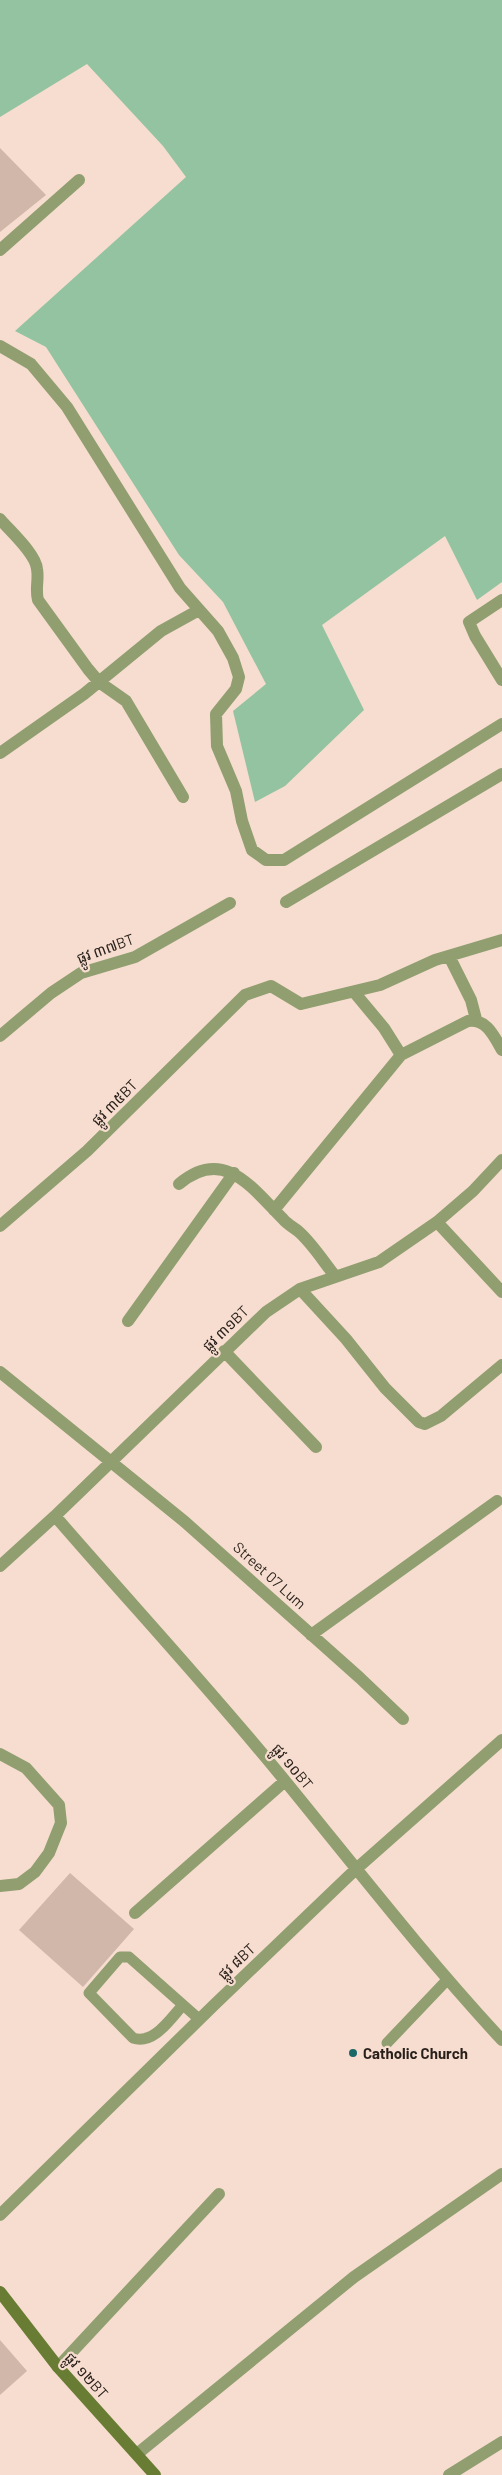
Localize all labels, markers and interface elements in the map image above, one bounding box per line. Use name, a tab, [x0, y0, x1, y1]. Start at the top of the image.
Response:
street label: ផ្លូវ ៣៧BT	[74, 929, 138, 972]
street label: ផ្លូវ ៣៥BT	[87, 1075, 145, 1133]
street label: ផ្លូវ ៣១BT	[198, 1301, 256, 1358]
street label: Street 07 Lum	[230, 1538, 310, 1612]
street label: ផ្លូវ ១០BT	[264, 1739, 317, 1796]
street label: ផ្លូវ ៨BT	[213, 1939, 262, 1987]
place label: Catholic Church	[363, 2044, 468, 2062]
marker: Catholic Church	[347, 2047, 359, 2059]
street label: ផ្លូវ ១២BT	[58, 2348, 112, 2405]

